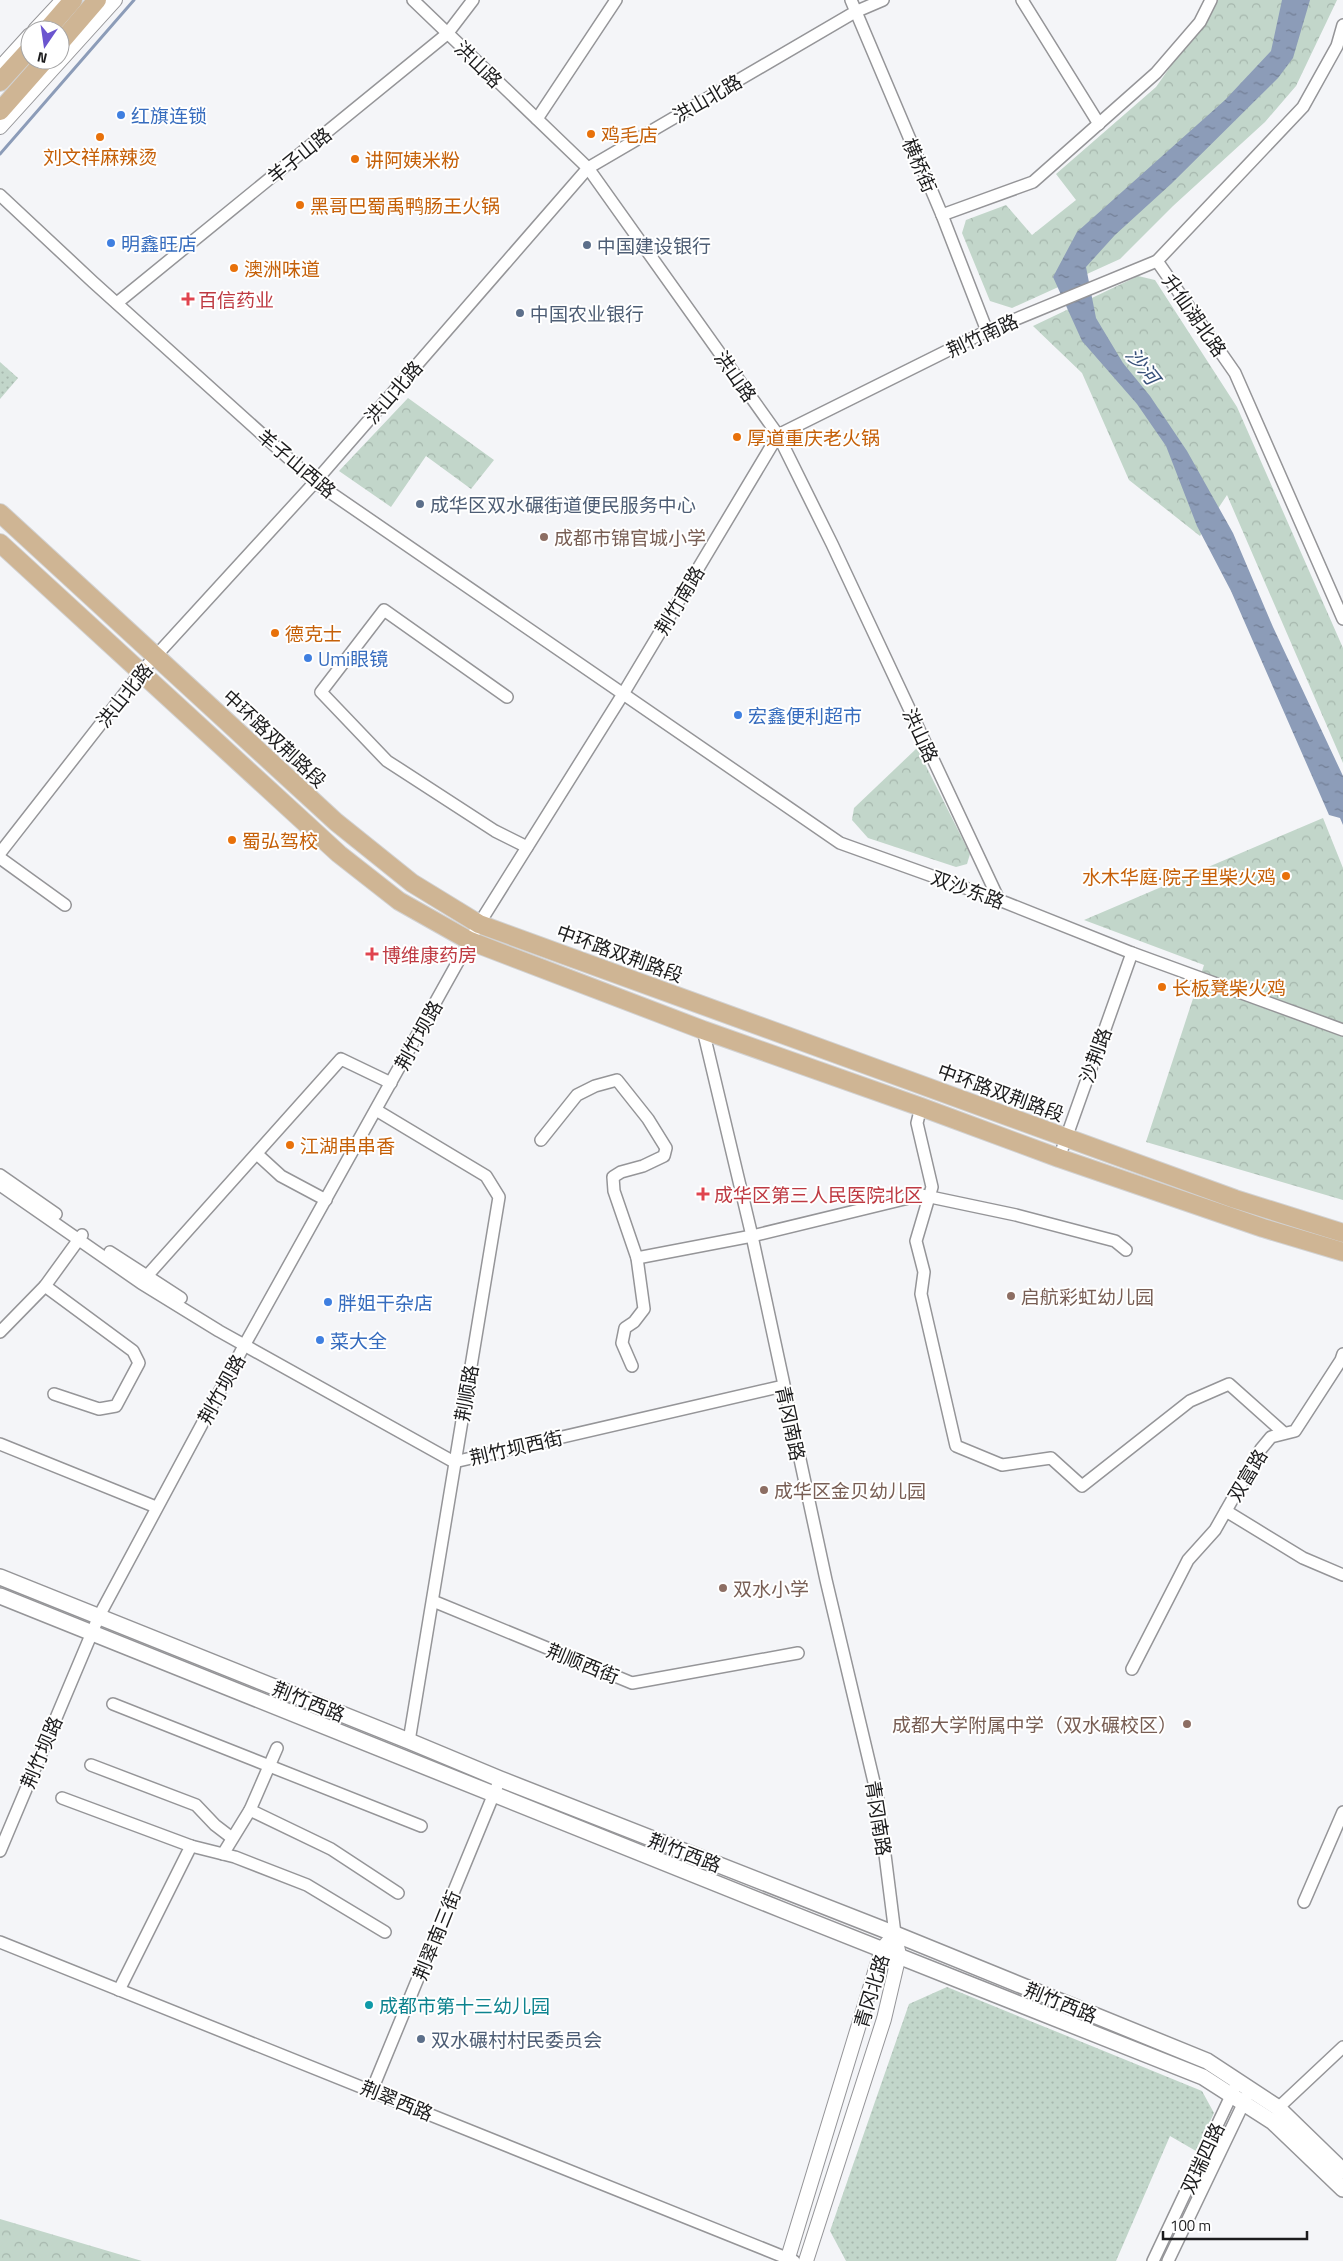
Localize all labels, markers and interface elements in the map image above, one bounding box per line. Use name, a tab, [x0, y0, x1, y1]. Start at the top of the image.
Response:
north arrow	[20, 20, 70, 70]
street label: 洪山路	[448, 34, 510, 94]
text: N	[35, 47, 49, 69]
street label: 洪山北路	[667, 66, 747, 130]
place label: 红旗连锁	[131, 101, 207, 130]
marker: 红旗连锁	[115, 109, 127, 121]
street label: 羊子山路	[260, 120, 338, 190]
place label: 鸡毛店	[601, 120, 658, 149]
marker: 鸡毛店	[585, 128, 597, 140]
marker: 刘文祥麻辣烫	[94, 131, 106, 143]
street label: 横桥街	[896, 133, 944, 197]
place label: 刘文祥麻辣烫	[43, 142, 157, 171]
place label: 讲阿姨米粉	[365, 145, 460, 174]
marker: 讲阿姨米粉	[349, 153, 361, 165]
place label: 黑哥巴蜀禹鸭肠王火锅	[310, 191, 500, 220]
marker: 黑哥巴蜀禹鸭肠王火锅	[294, 199, 306, 211]
place label: 明鑫旺店	[121, 229, 197, 258]
place label: 中国建设银行	[597, 231, 711, 260]
marker: 明鑫旺店	[105, 237, 117, 249]
marker: 中国建设银行	[581, 239, 593, 251]
place label: 澳洲味道	[244, 254, 320, 283]
marker: 澳洲味道	[228, 262, 240, 274]
street label: 升仙湖北路	[1156, 268, 1234, 362]
place label: 百信药业	[198, 285, 274, 314]
marker: 百信药业	[182, 293, 194, 305]
place label: 中国农业银行	[530, 299, 644, 328]
street label: 荆竹南路	[941, 306, 1023, 364]
marker: 中国农业银行	[514, 307, 526, 319]
water label: 沙河	[1118, 341, 1170, 394]
street label: 洪山路	[708, 344, 764, 408]
street label: 洪山北路	[357, 354, 429, 430]
street label: 羊子山西路	[251, 421, 343, 505]
place label: 厚道重庆老火锅	[747, 423, 880, 452]
marker: 厚道重庆老火锅	[731, 431, 743, 443]
place label: 成华区双水碾街道便民服务中心	[430, 490, 696, 519]
marker: 成华区双水碾街道便民服务中心	[414, 498, 426, 510]
place label: 成都市锦官城小学	[554, 523, 706, 552]
marker: 成都市锦官城小学	[538, 531, 550, 543]
street label: 荆竹南路	[647, 560, 711, 640]
place label: 德克士	[285, 619, 342, 648]
marker: 德克士	[269, 627, 281, 639]
place label: Umi眼镜	[318, 644, 388, 673]
marker: Umi眼镜	[302, 652, 314, 664]
street label: 洪山北路	[89, 656, 159, 734]
street label: 中环路双荆路段	[216, 682, 334, 794]
place label: 宏鑫便利超市	[748, 701, 862, 730]
street label: 洪山路	[896, 703, 946, 767]
marker: 宏鑫便利超市	[732, 709, 744, 721]
place label: 蜀弘驾校	[242, 826, 318, 855]
marker: 蜀弘驾校	[226, 834, 238, 846]
street label: 双沙东路	[927, 862, 1009, 916]
place label: 水木华庭·院子里柴火鸡	[1082, 862, 1276, 891]
marker: 水木华庭·院子里柴火鸡	[1280, 870, 1292, 882]
street label: 中环路双荆路段	[553, 917, 687, 989]
place label: 博维康药房	[382, 940, 477, 969]
marker: 博维康药房	[366, 948, 378, 960]
place label: 长板凳柴火鸡	[1172, 973, 1286, 1002]
marker: 长板凳柴火鸡	[1156, 981, 1168, 993]
street label: 荆竹坝路	[387, 995, 449, 1075]
street label: 沙荆路	[1072, 1023, 1118, 1087]
street label: 中环路双荆路段	[934, 1056, 1068, 1128]
place label: 江湖串串香	[300, 1131, 395, 1160]
marker: 江湖串串香	[284, 1139, 296, 1151]
place label: 成华区第三人民医院北区	[714, 1180, 923, 1209]
marker: 成华区第三人民医院北区	[696, 1187, 710, 1201]
place label: 启航彩虹幼儿园	[1021, 1282, 1154, 1311]
place label: 胖姐干杂店	[338, 1288, 433, 1317]
marker: 启航彩虹幼儿园	[1005, 1290, 1017, 1302]
marker: 胖姐干杂店	[322, 1296, 334, 1308]
place label: 菜大全	[330, 1326, 387, 1355]
marker: 菜大全	[314, 1334, 326, 1346]
street label: 荆竹坝路	[190, 1349, 252, 1429]
street label: 荆顺路	[447, 1362, 485, 1424]
street label: 青冈南路	[769, 1383, 813, 1463]
street label: 荆竹坝西街	[466, 1422, 566, 1472]
street label: 双富路	[1220, 1443, 1274, 1507]
place label: 成华区金贝幼儿园	[774, 1476, 926, 1505]
marker: 成华区金贝幼儿园	[758, 1484, 770, 1496]
place label: 双水小学	[733, 1574, 809, 1603]
marker: 双水小学	[717, 1582, 729, 1594]
street label: 荆顺西街	[542, 1635, 624, 1691]
street label: 荆竹西路	[268, 1673, 350, 1729]
place label: 成都大学附属中学（双水碾校区）	[892, 1710, 1177, 1739]
street label: 荆竹坝路	[13, 1711, 69, 1793]
marker: 成都大学附属中学（双水碾校区）	[1181, 1718, 1193, 1730]
street label: 青冈南路	[859, 1778, 899, 1858]
street label: 荆竹西路	[644, 1825, 726, 1879]
street label: 荆翠南三街	[405, 1886, 467, 1984]
street label: 青冈北路	[846, 1950, 896, 2032]
street label: 荆竹西路	[1020, 1974, 1102, 2030]
place label: 成都市第十三幼儿园	[379, 1991, 550, 2020]
marker: 成都市第十三幼儿园	[363, 1999, 375, 2011]
place label: 双水碾村村民委员会	[431, 2025, 602, 2054]
marker: 双水碾村村民委员会	[415, 2033, 427, 2045]
street label: 荆翠西路	[356, 2072, 438, 2128]
street label: 双瑞四路	[1173, 2117, 1231, 2199]
scale bar	[1163, 2208, 1307, 2240]
text: 100 m	[1170, 2214, 1211, 2237]

